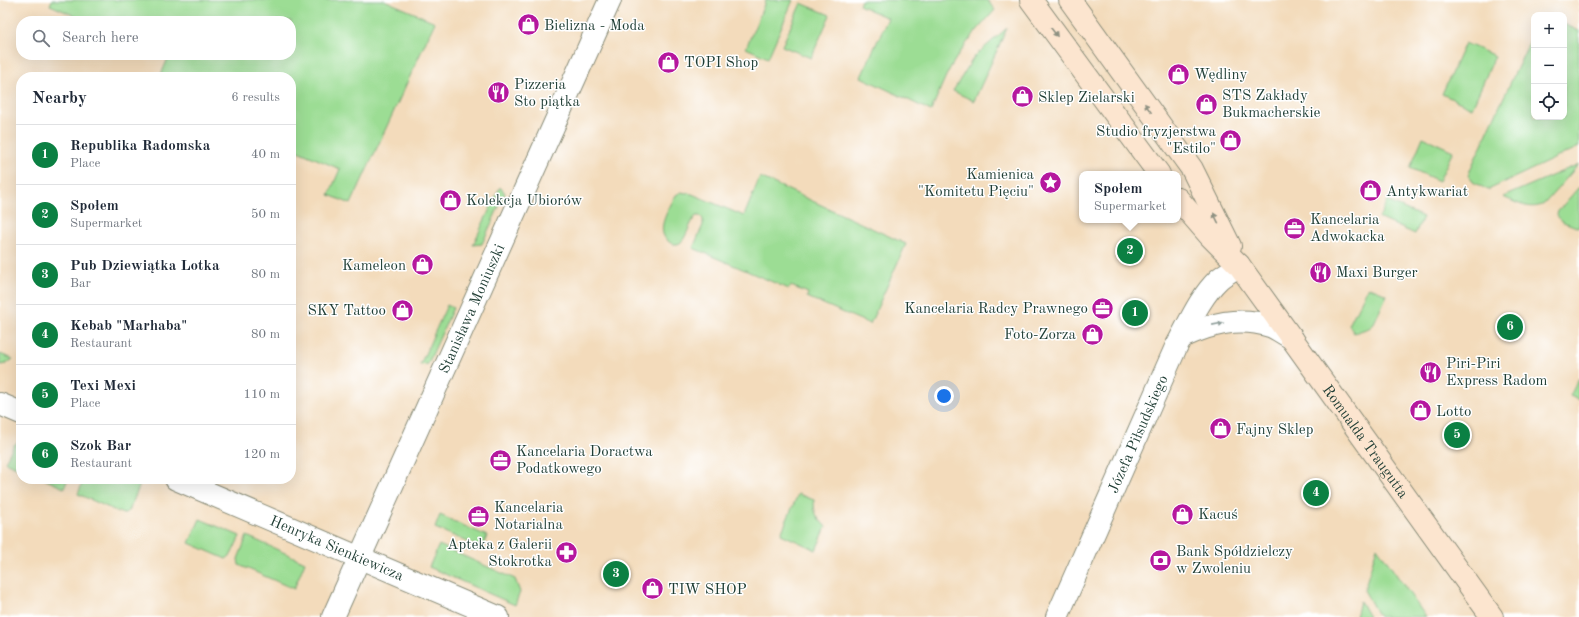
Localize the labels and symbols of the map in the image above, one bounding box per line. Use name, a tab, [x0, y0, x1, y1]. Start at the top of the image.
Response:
shop icon: Bielizna - Moda	[515, 12, 541, 38]
place label: Bielizna - Moda	[544, 19, 645, 34]
one-way arrow	[1049, 26, 1058, 37]
shop icon: TOPI Shop	[655, 49, 681, 75]
place label: TOPI Shop	[684, 56, 758, 71]
shop icon: Wędliny	[1166, 61, 1192, 87]
place label: Wędliny	[1194, 68, 1248, 83]
place label: Pizzeria Sto piątka	[514, 78, 580, 110]
restaurant icon: Pizzeria Sto piątka	[485, 80, 511, 106]
shop icon: Sklep Zielarski	[1009, 84, 1035, 110]
place label: STS Zakłady Bukmacherskie	[1222, 89, 1321, 121]
place label: Sklep Zielarski	[1038, 91, 1135, 106]
shop icon: STS Zakłady Bukmacherskie	[1194, 91, 1220, 117]
one-way arrow	[1144, 102, 1152, 113]
place label: Studio fryzjerstwa "Estilo"	[1096, 125, 1217, 157]
shop icon: Studio fryzjerstwa "Estilo"	[1218, 127, 1244, 153]
place label: Kamienica "Komitetu Pięciu"	[918, 168, 1035, 200]
place icon: Kamienica "Komitetu Pięciu"	[1037, 170, 1063, 196]
shop icon: Antykwariat	[1357, 178, 1383, 204]
place label: Antykwariat	[1386, 185, 1468, 200]
shop icon: Kolekcja Ubiorów	[438, 187, 464, 213]
place label: Kolekcja Ubiorów	[466, 194, 583, 209]
one-way arrow	[1213, 212, 1219, 224]
place label: Kancelaria Adwokacka	[1310, 213, 1385, 245]
office icon: Kancelaria Adwokacka	[1281, 215, 1307, 241]
pin: 2	[1117, 236, 1143, 266]
street label: Stanisława Moniuszki	[437, 242, 508, 376]
shop icon: Kameleon	[409, 252, 435, 278]
place label: Kameleon	[342, 259, 406, 274]
restaurant icon: Maxi Burger	[1308, 259, 1334, 285]
place label: Maxi Burger	[1336, 266, 1418, 281]
office icon: Kancelaria Radcy Prawnego	[1090, 295, 1116, 321]
shop icon: SKY Tattoo	[389, 297, 415, 323]
pin: 1	[1122, 298, 1148, 328]
place label: Kancelaria Radcy Prawnego	[904, 302, 1088, 317]
place label: SKY Tattoo	[308, 304, 386, 319]
pin: 6	[1497, 312, 1523, 342]
shop icon: Foto-Zorza	[1079, 321, 1105, 347]
one-way arrow	[1212, 321, 1224, 327]
place label: Foto-Zorza	[1004, 328, 1077, 343]
place label: Piri-Piri Express Radom	[1446, 357, 1548, 389]
restaurant icon: Piri-Piri Express Radom	[1418, 359, 1444, 385]
street label: Józefa Piłsudskiego	[1107, 373, 1172, 496]
street label: Romualda Traugutta	[1319, 383, 1410, 502]
your location	[934, 386, 954, 406]
shop icon: Lotto	[1407, 398, 1433, 424]
place label: Lotto	[1436, 405, 1471, 420]
shop icon: Fajny Sklep	[1207, 416, 1233, 442]
pin: 5	[1444, 420, 1470, 450]
place label: Fajny Sklep	[1236, 423, 1314, 438]
place label: Kancelaria Doractwa Podatkowego	[516, 445, 653, 477]
office icon: Kancelaria Doractwa Podatkowego	[488, 447, 514, 473]
pin: 4	[1303, 478, 1329, 508]
place label: Kancelaria Notarialna	[494, 501, 564, 533]
shop icon: Kacuś	[1169, 501, 1195, 527]
office icon: Kancelaria Notarialna	[465, 503, 491, 529]
place label: Kacuś	[1198, 508, 1238, 523]
street label: Henryka Sienkiewicza	[267, 514, 406, 585]
place label: Apteka z Galerii Stokrotka	[447, 538, 553, 570]
pharmacy icon: Apteka z Galerii Stokrotka	[554, 540, 580, 566]
place label: Bank Spółdzielczy w Zwoleniu	[1176, 545, 1293, 577]
bank icon: Bank Spółdzielczy w Zwoleniu	[1148, 547, 1174, 573]
pin: 3	[603, 559, 629, 589]
shop icon: TIW SHOP	[639, 576, 665, 602]
place label: TIW SHOP	[668, 583, 747, 598]

